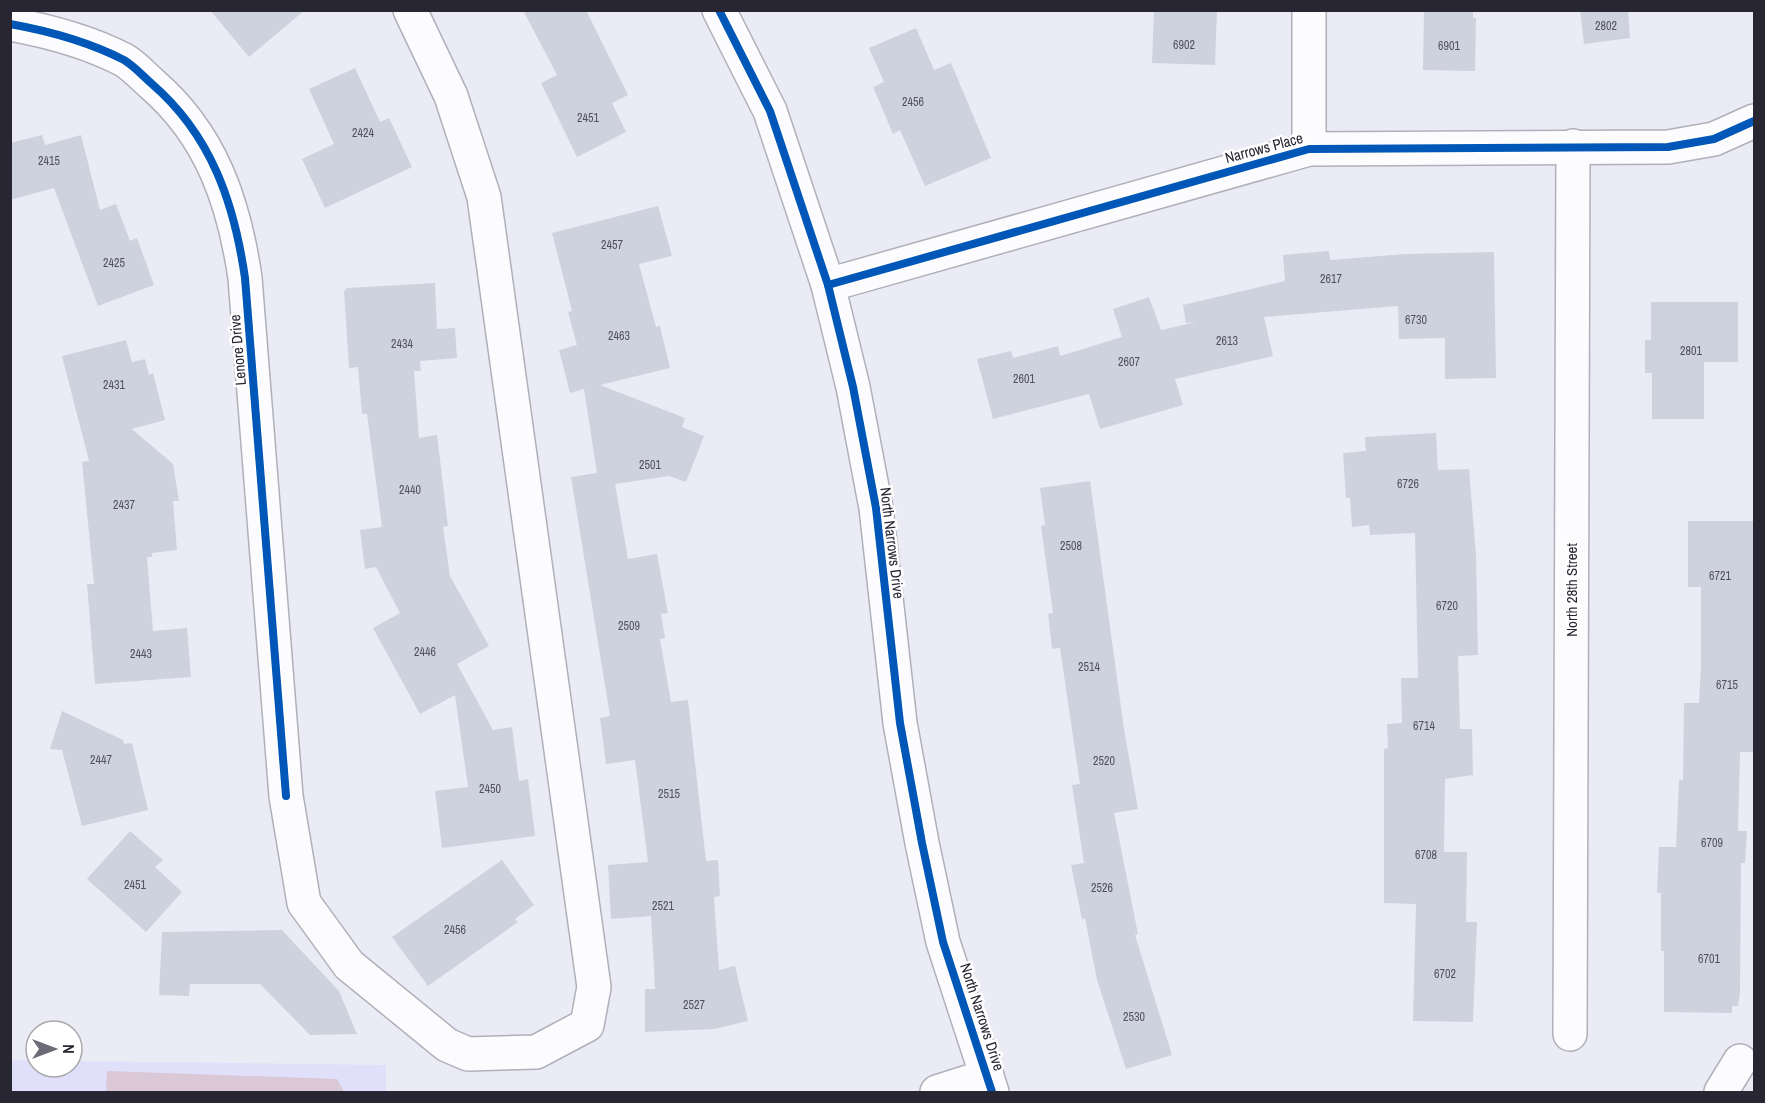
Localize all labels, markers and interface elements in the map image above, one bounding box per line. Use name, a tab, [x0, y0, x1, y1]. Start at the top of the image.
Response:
house number: 2802	[1595, 18, 1617, 34]
house number: 6902	[1173, 37, 1195, 53]
house number: 6901	[1438, 38, 1460, 54]
house number: 2456	[902, 94, 924, 110]
house number: 2451	[577, 110, 599, 126]
house number: 2424	[352, 125, 374, 141]
street label: Narrows Place	[1223, 127, 1305, 168]
house number: 2415	[38, 153, 60, 169]
house number: 2457	[601, 237, 623, 253]
house number: 2425	[103, 255, 125, 271]
house number: 2617	[1320, 271, 1342, 287]
house number: 6730	[1405, 312, 1427, 328]
street label: Lenore Drive	[224, 314, 251, 386]
house number: 2463	[608, 328, 630, 344]
house number: 2613	[1216, 333, 1238, 349]
house number: 2434	[391, 336, 413, 352]
house number: 2801	[1680, 343, 1702, 359]
house number: 2607	[1118, 354, 1140, 370]
house number: 2601	[1013, 371, 1035, 387]
house number: 2431	[103, 377, 125, 393]
house number: 2501	[639, 457, 661, 473]
house number: 6726	[1397, 476, 1419, 492]
house number: 2440	[399, 482, 421, 498]
street label: North Narrows Drive	[875, 486, 910, 600]
house number: 2437	[113, 497, 135, 513]
house number: 2508	[1060, 538, 1082, 554]
street label: North 28th Street	[1561, 543, 1582, 637]
house number: 6721	[1709, 568, 1731, 584]
house number: 6720	[1436, 598, 1458, 614]
house number: 2509	[618, 618, 640, 634]
house number: 2446	[414, 644, 436, 660]
house number: 2443	[130, 646, 152, 662]
house number: 2514	[1078, 659, 1100, 675]
house number: 6715	[1716, 677, 1738, 693]
house number: 6714	[1413, 718, 1435, 734]
house number: 2447	[90, 752, 112, 768]
house number: 2520	[1093, 753, 1115, 769]
house number: 2450	[479, 781, 501, 797]
house number: 2515	[658, 786, 680, 802]
house number: 6709	[1701, 835, 1723, 851]
house number: 6708	[1415, 847, 1437, 863]
house number: 2451	[124, 877, 146, 893]
house number: 2526	[1091, 880, 1113, 896]
house number: 2521	[652, 898, 674, 914]
house number: 2456	[444, 922, 466, 938]
house number: 6701	[1698, 951, 1720, 967]
street label: North Narrows Drive	[955, 960, 1010, 1074]
house number: 6702	[1434, 966, 1456, 982]
house number: 2527	[683, 997, 705, 1013]
house number: 2530	[1123, 1009, 1145, 1025]
north arrow	[24, 1019, 84, 1079]
text: N	[58, 1044, 80, 1054]

